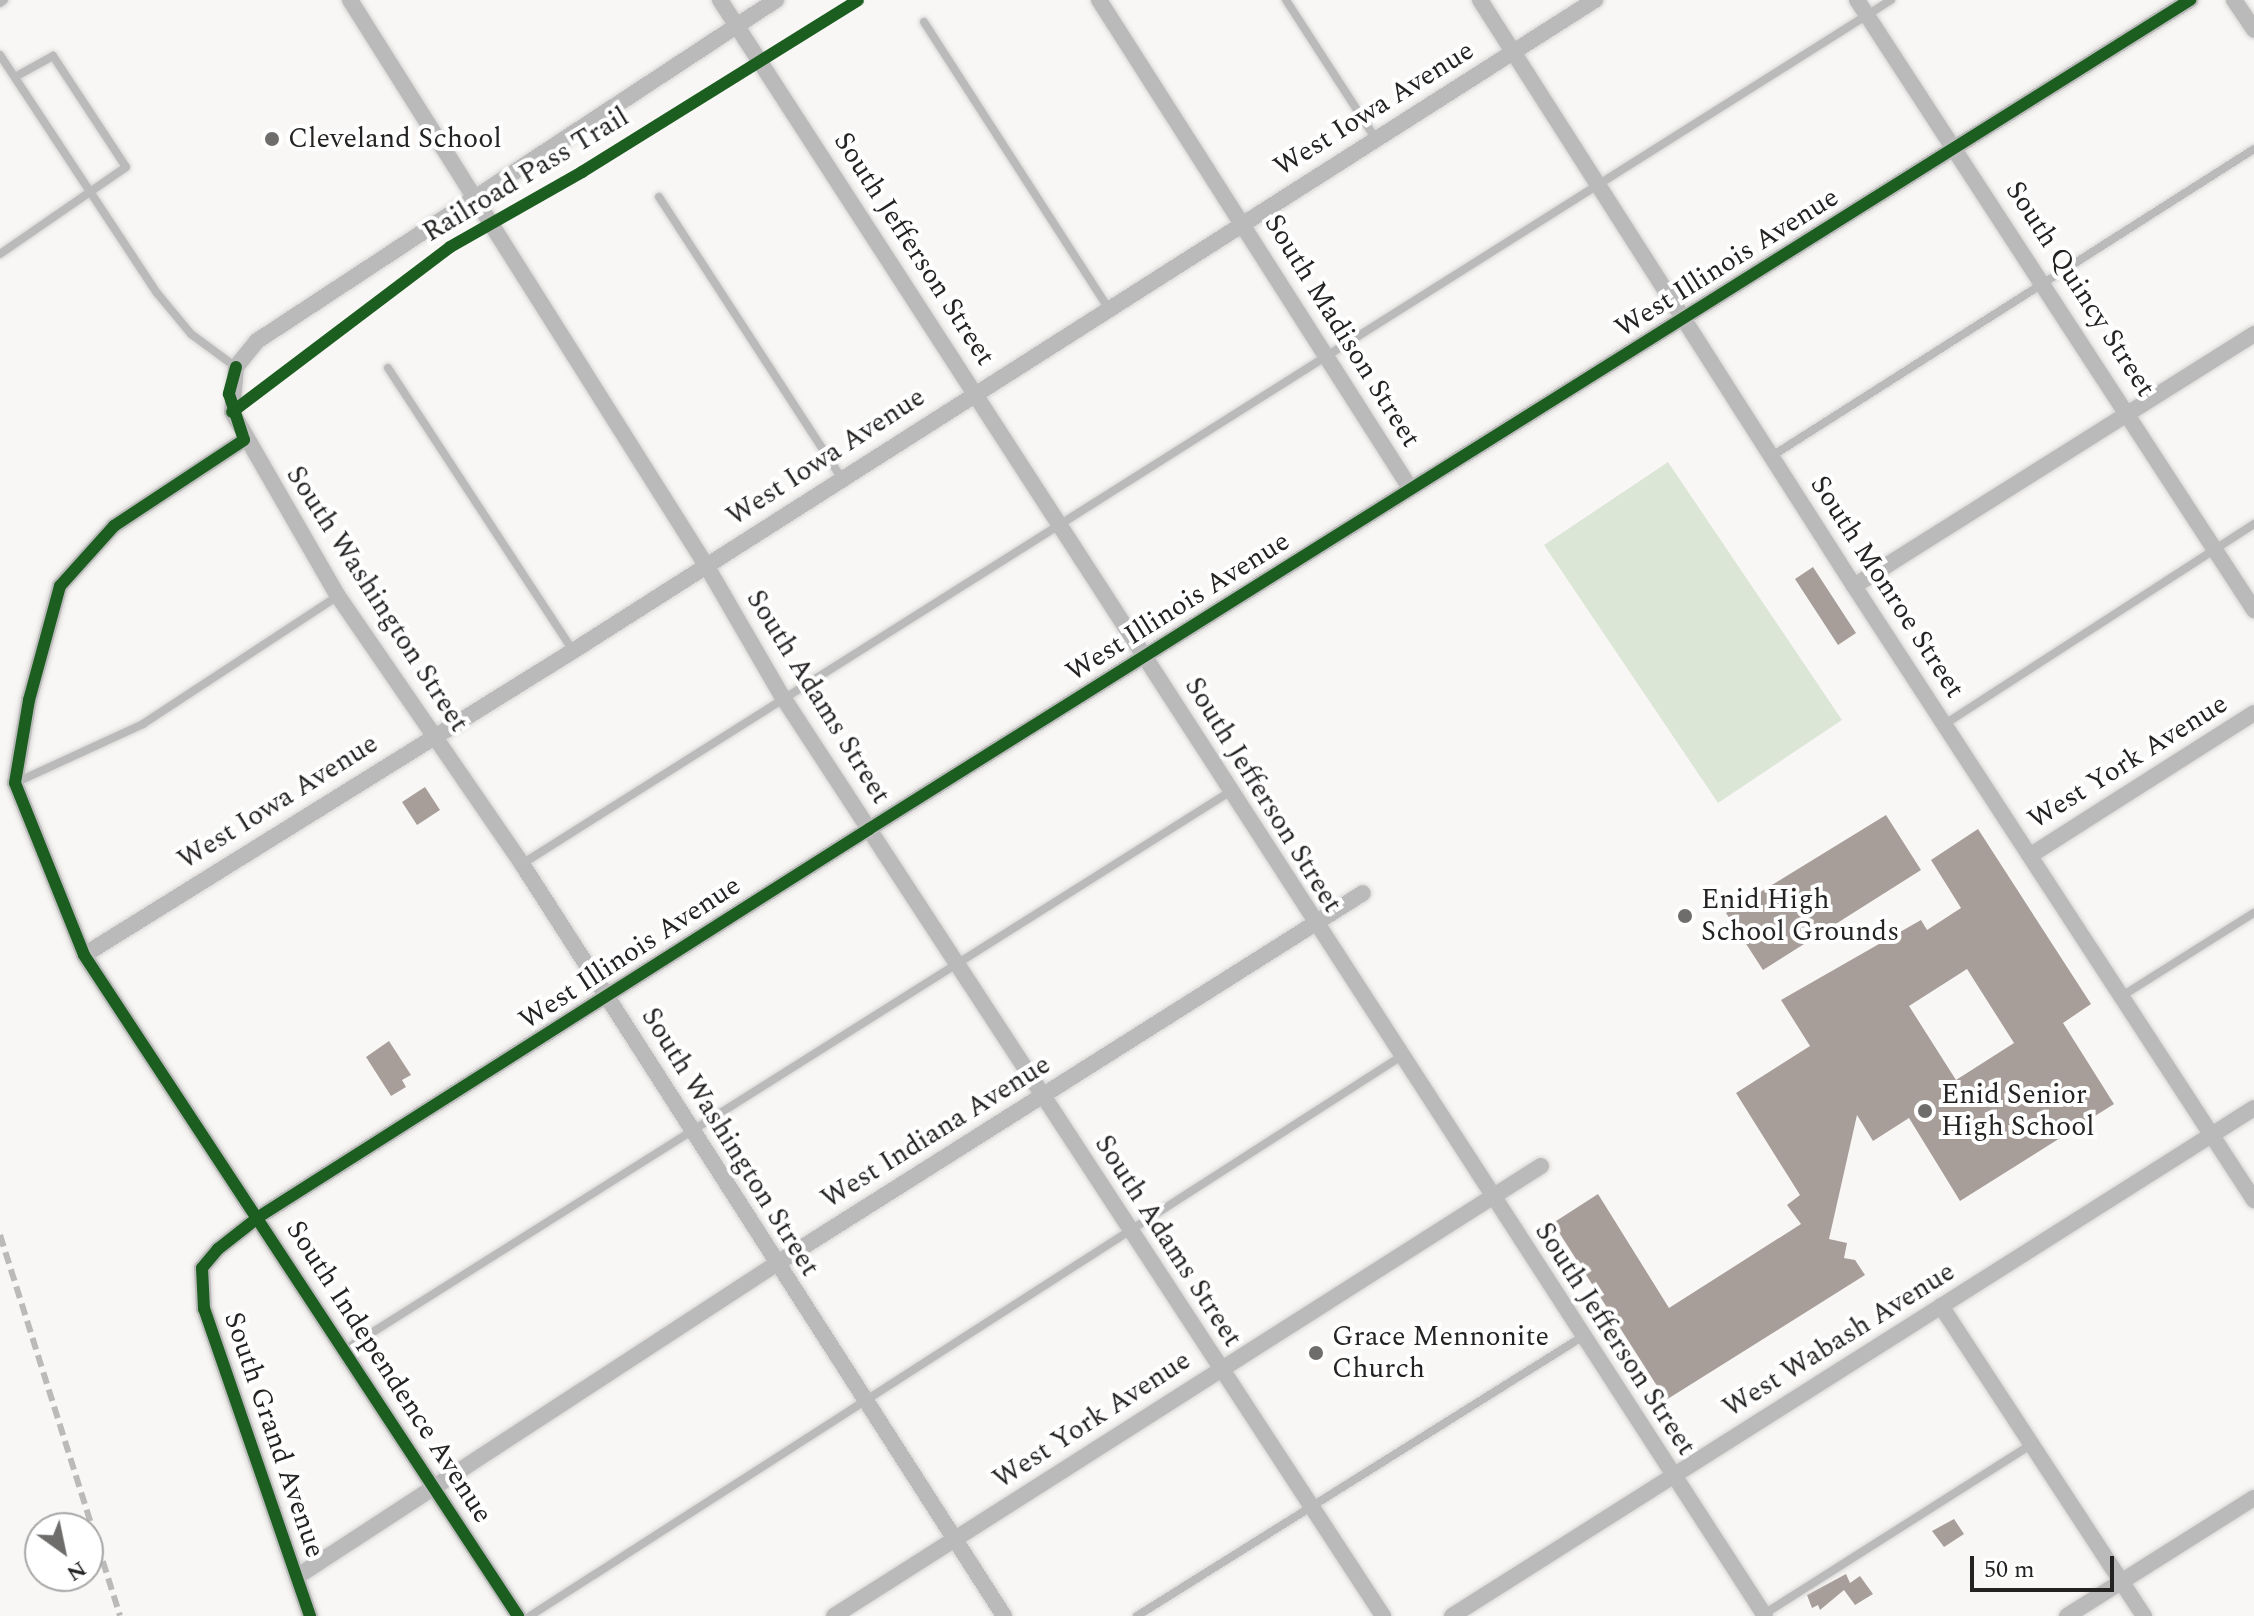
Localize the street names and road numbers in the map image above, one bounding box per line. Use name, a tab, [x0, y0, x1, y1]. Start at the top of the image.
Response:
street label: West Iowa Avenue	[1268, 34, 1480, 184]
street label: Railroad Pass Trail	[417, 100, 635, 250]
street label: South Jefferson Street	[826, 126, 1002, 372]
street label: South Quincy Street	[1998, 175, 2162, 403]
street label: West Illinois Avenue	[1609, 181, 1845, 345]
street label: South Madison Street	[1257, 208, 1427, 454]
street label: West Iowa Avenue	[721, 380, 931, 534]
street label: South Washington Street	[278, 460, 476, 738]
street label: South Monroe Street	[1803, 470, 1971, 704]
street label: West Illinois Avenue	[1060, 525, 1296, 689]
street label: South Adams Street	[739, 584, 897, 810]
street label: South Jefferson Street	[1177, 671, 1349, 919]
street label: West York Avenue	[2022, 687, 2234, 837]
street label: West Iowa Avenue	[172, 727, 384, 877]
street label: West Illinois Avenue	[513, 869, 747, 1037]
street label: South Washington Street	[634, 1002, 826, 1282]
street label: West Indiana Avenue	[815, 1048, 1057, 1216]
street label: South Adams Street	[1087, 1129, 1249, 1353]
street label: South Independence Avenue	[279, 1215, 499, 1529]
street label: South Jefferson Street	[1527, 1216, 1703, 1462]
street label: West Wabash Avenue	[1717, 1255, 1961, 1425]
street label: South Grand Avenue	[216, 1308, 332, 1562]
street label: West York Avenue	[987, 1344, 1197, 1496]

